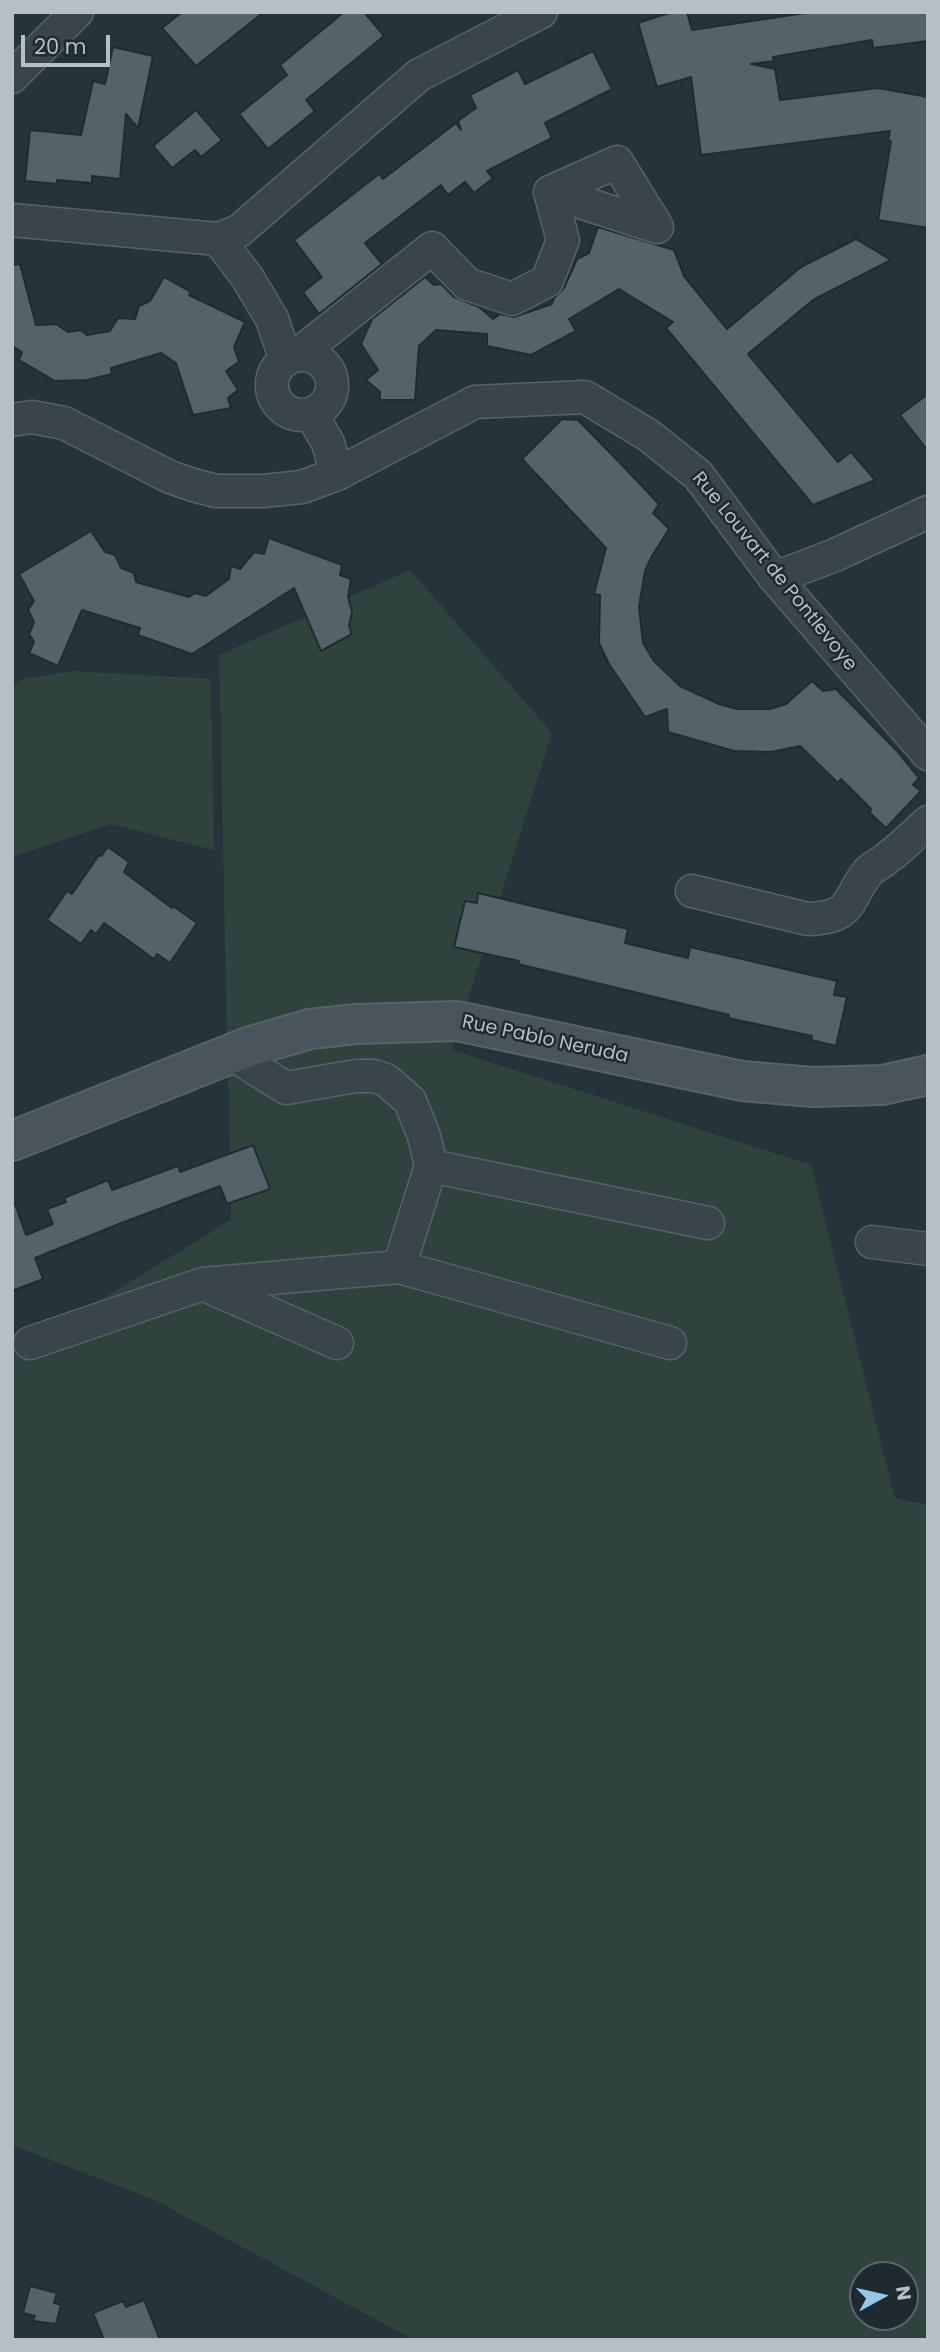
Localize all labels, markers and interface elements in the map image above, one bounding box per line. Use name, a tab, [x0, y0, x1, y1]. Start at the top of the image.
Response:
scale bar	[24, 21, 114, 65]
text: 20 m	[34, 32, 87, 61]
street label: Rue Louvart de Pontlevoye	[687, 468, 861, 676]
street label: Rue Pablo Neruda	[460, 1011, 630, 1069]
north arrow	[849, 2261, 919, 2331]
text: N	[889, 2284, 918, 2302]

